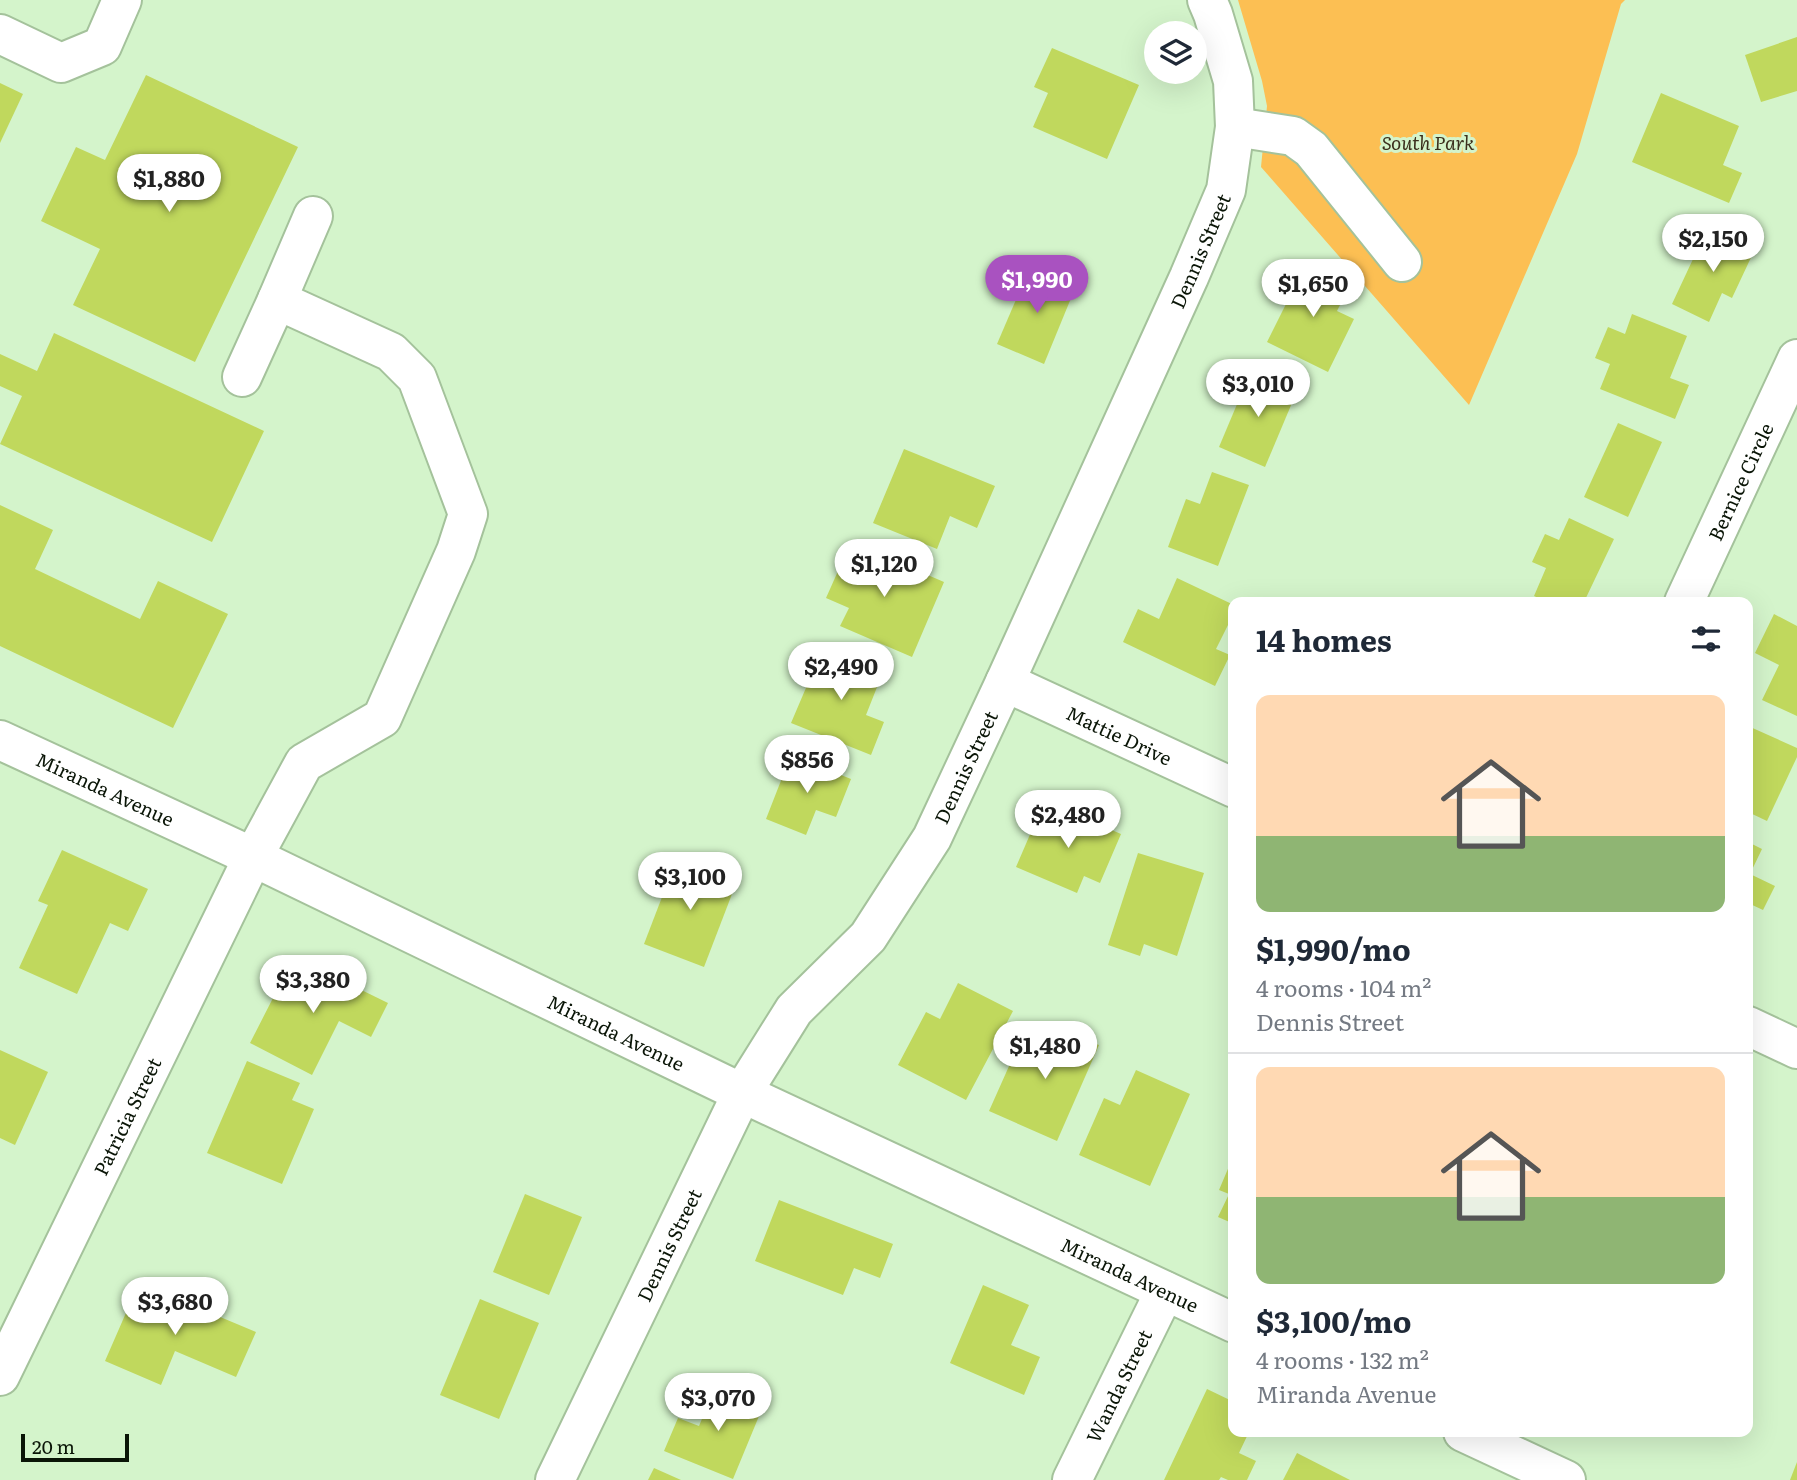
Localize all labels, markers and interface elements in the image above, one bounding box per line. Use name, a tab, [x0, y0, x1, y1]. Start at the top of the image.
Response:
map controls	[1144, 21, 1207, 84]
button: layers	[1144, 21, 1207, 84]
park label: South Park	[1382, 128, 1475, 156]
pin: $1,880	[112, 154, 226, 214]
text: $1,880	[133, 160, 205, 194]
street label: Dennis Street	[1163, 189, 1237, 313]
pin: $2,150	[1656, 215, 1770, 274]
text: $2,150	[1678, 220, 1748, 254]
pin: $1,990	[980, 256, 1094, 315]
pin: $1,650	[1256, 260, 1370, 319]
text: $1,990	[1001, 261, 1073, 295]
text: $1,650	[1278, 265, 1348, 299]
pin: $3,010	[1201, 360, 1315, 419]
text: $3,010	[1222, 365, 1294, 399]
street label: Bernice Circle	[1701, 418, 1780, 545]
pin: $1,120	[827, 540, 941, 599]
text: $1,120	[851, 545, 917, 579]
text: 14 homes	[1256, 617, 1392, 661]
icon: filters	[1687, 620, 1725, 658]
pin: $2,490	[784, 642, 898, 702]
text: $2,490	[804, 648, 878, 682]
street label: Mattie Drive	[1062, 698, 1177, 772]
street label: Dennis Street	[927, 705, 1004, 828]
pin: $856	[766, 736, 848, 795]
text: $856	[780, 741, 834, 775]
icon: home	[1428, 741, 1554, 867]
street label: Miranda Avenue	[32, 745, 179, 833]
pin: $2,480	[1011, 790, 1125, 850]
text: $2,480	[1031, 796, 1105, 830]
pin: $3,100	[633, 852, 747, 912]
text: $3,100	[654, 858, 726, 892]
text: $1,990/mo	[1256, 926, 1411, 970]
pin: $3,380	[256, 956, 370, 1015]
text: $3,380	[276, 961, 350, 995]
text: 4 rooms · 104 m²	[1256, 970, 1431, 1004]
street label: Miranda Avenue	[543, 987, 690, 1077]
text: Dennis Street	[1256, 1004, 1404, 1038]
pin: $1,480	[988, 1021, 1102, 1081]
text: $1,480	[1009, 1027, 1081, 1061]
street label: Patricia Street	[86, 1052, 167, 1180]
icon: home	[1428, 1113, 1554, 1239]
street label: Dennis Street	[629, 1184, 708, 1306]
street label: Miranda Avenue	[1056, 1230, 1204, 1319]
pin: $3,680	[118, 1278, 232, 1337]
text: $3,680	[137, 1283, 213, 1317]
text: $3,100/mo	[1256, 1298, 1411, 1342]
street label: Wanda Street	[1079, 1324, 1158, 1447]
text: 4 rooms · 132 m²	[1256, 1342, 1429, 1376]
pin: $3,070	[661, 1374, 775, 1433]
text: Miranda Avenue	[1256, 1376, 1436, 1410]
text: $3,070	[681, 1379, 755, 1413]
scale bar	[21, 1431, 130, 1463]
text: 20 m	[32, 1432, 75, 1460]

